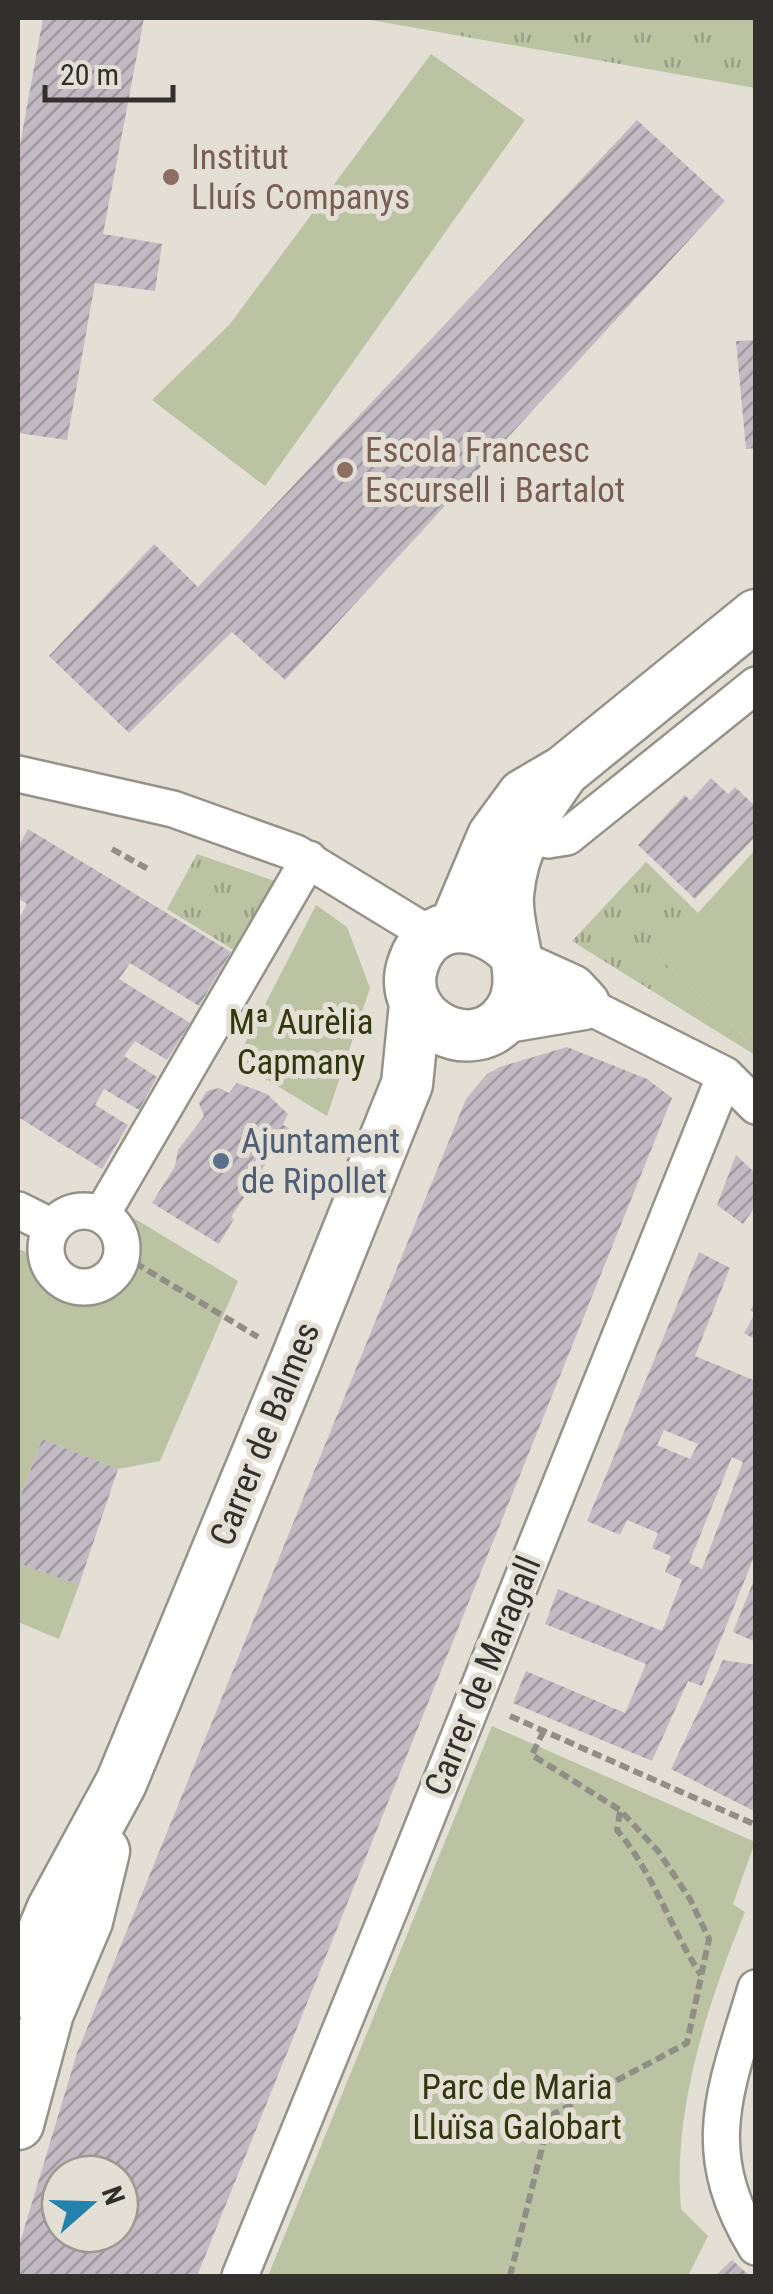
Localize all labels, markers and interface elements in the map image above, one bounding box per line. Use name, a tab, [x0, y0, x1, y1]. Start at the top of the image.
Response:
scale bar	[45, 40, 172, 102]
text: 20 m	[60, 57, 119, 92]
place label: Institut Lluís Companys	[191, 137, 410, 218]
marker: Institut Lluís Companys	[160, 166, 182, 188]
place label: Escola Francesc Escursell i Bartalot	[365, 430, 625, 511]
marker: Escola Francesc Escursell i Bartalot	[334, 459, 356, 481]
park label: Mª Aurèlia Capmany	[229, 1002, 373, 1083]
place label: Ajuntament de Ripollet	[241, 1121, 400, 1202]
marker: Ajuntament de Ripollet	[210, 1150, 232, 1172]
street label: Carrer de Balmes	[202, 1316, 328, 1552]
street label: Carrer de Maragall	[416, 1550, 550, 1802]
park label: Parc de Maria Lluïsa Galobart	[412, 2067, 622, 2148]
north arrow	[40, 2154, 140, 2254]
text: N	[95, 2182, 131, 2209]

